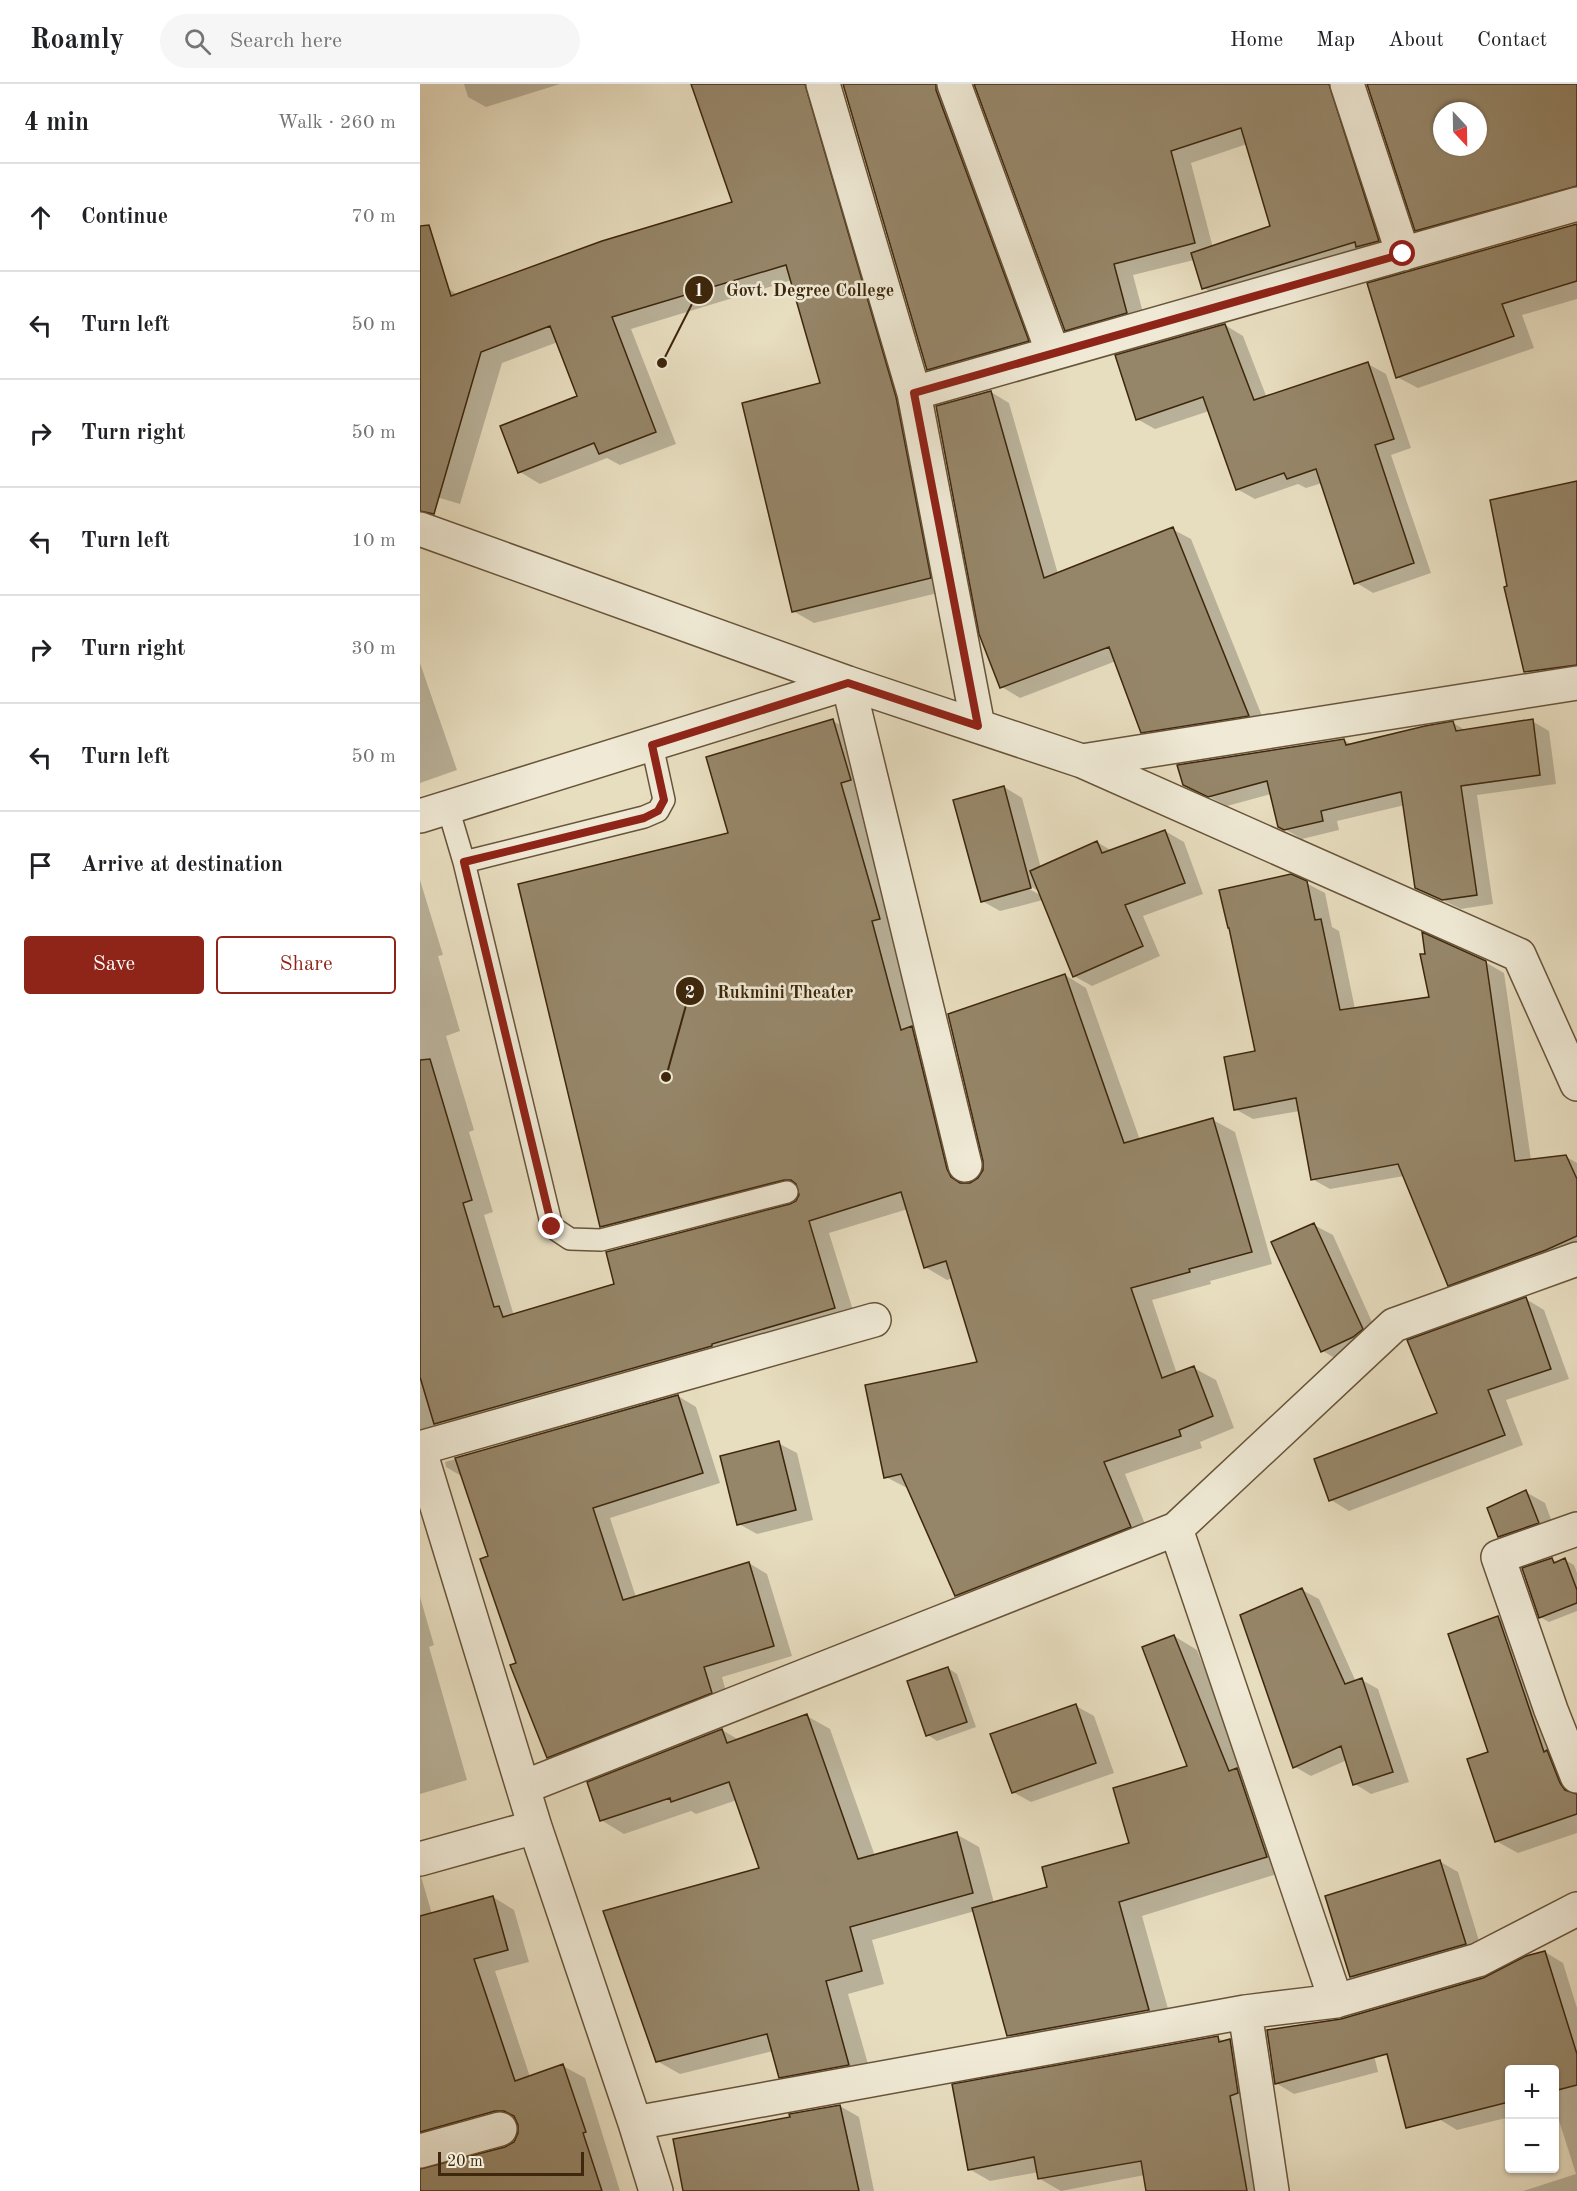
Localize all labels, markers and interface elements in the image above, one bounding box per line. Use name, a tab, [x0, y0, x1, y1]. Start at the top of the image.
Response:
search box	[160, 14, 580, 68]
icon: search	[181, 25, 214, 58]
text: Roamly	[30, 27, 124, 55]
text: Search here	[229, 30, 342, 52]
text: Home	[1230, 30, 1283, 51]
text: Map	[1316, 30, 1355, 51]
text: About	[1388, 30, 1444, 51]
text: Contact	[1477, 30, 1547, 51]
north arrow	[1433, 102, 1487, 156]
text: 4 min	[24, 110, 89, 136]
text: Walk · 260 m	[277, 113, 396, 133]
icon: ahead	[24, 201, 57, 234]
text: Continue	[81, 206, 168, 228]
text: 70 m	[351, 207, 396, 227]
route start	[1389, 240, 1415, 266]
callout: Govt. Degree College	[684, 272, 906, 308]
text: 1	[694, 282, 704, 300]
text: Govt. Degree College	[726, 282, 894, 300]
icon: left	[24, 309, 57, 342]
text: Turn left	[81, 314, 170, 336]
text: 50 m	[351, 315, 396, 335]
icon: right	[24, 417, 57, 450]
text: Turn right	[81, 422, 185, 444]
text: 50 m	[351, 423, 396, 443]
icon: left	[24, 525, 57, 558]
text: Turn left	[81, 530, 170, 552]
text: 10 m	[351, 531, 396, 551]
icon: right	[24, 633, 57, 666]
text: Turn right	[81, 638, 185, 660]
text: 30 m	[351, 639, 396, 659]
icon: left	[24, 741, 57, 774]
text: Turn left	[81, 746, 170, 768]
text: 50 m	[351, 747, 396, 767]
icon: arrive	[24, 849, 57, 882]
text: Arrive at destination	[81, 854, 283, 876]
button: Save	[24, 936, 204, 994]
button: Share	[216, 936, 396, 994]
callout: Rukmini Theater	[675, 973, 866, 1009]
text: 2	[685, 984, 695, 1002]
text: Rukmini Theater	[717, 984, 854, 1002]
route end	[538, 1213, 564, 1239]
map controls	[1505, 2065, 1559, 2173]
button: +	[1505, 2065, 1559, 2119]
button: −	[1505, 2119, 1559, 2173]
scale bar	[438, 2149, 584, 2176]
text: 20 m	[447, 2154, 483, 2170]

